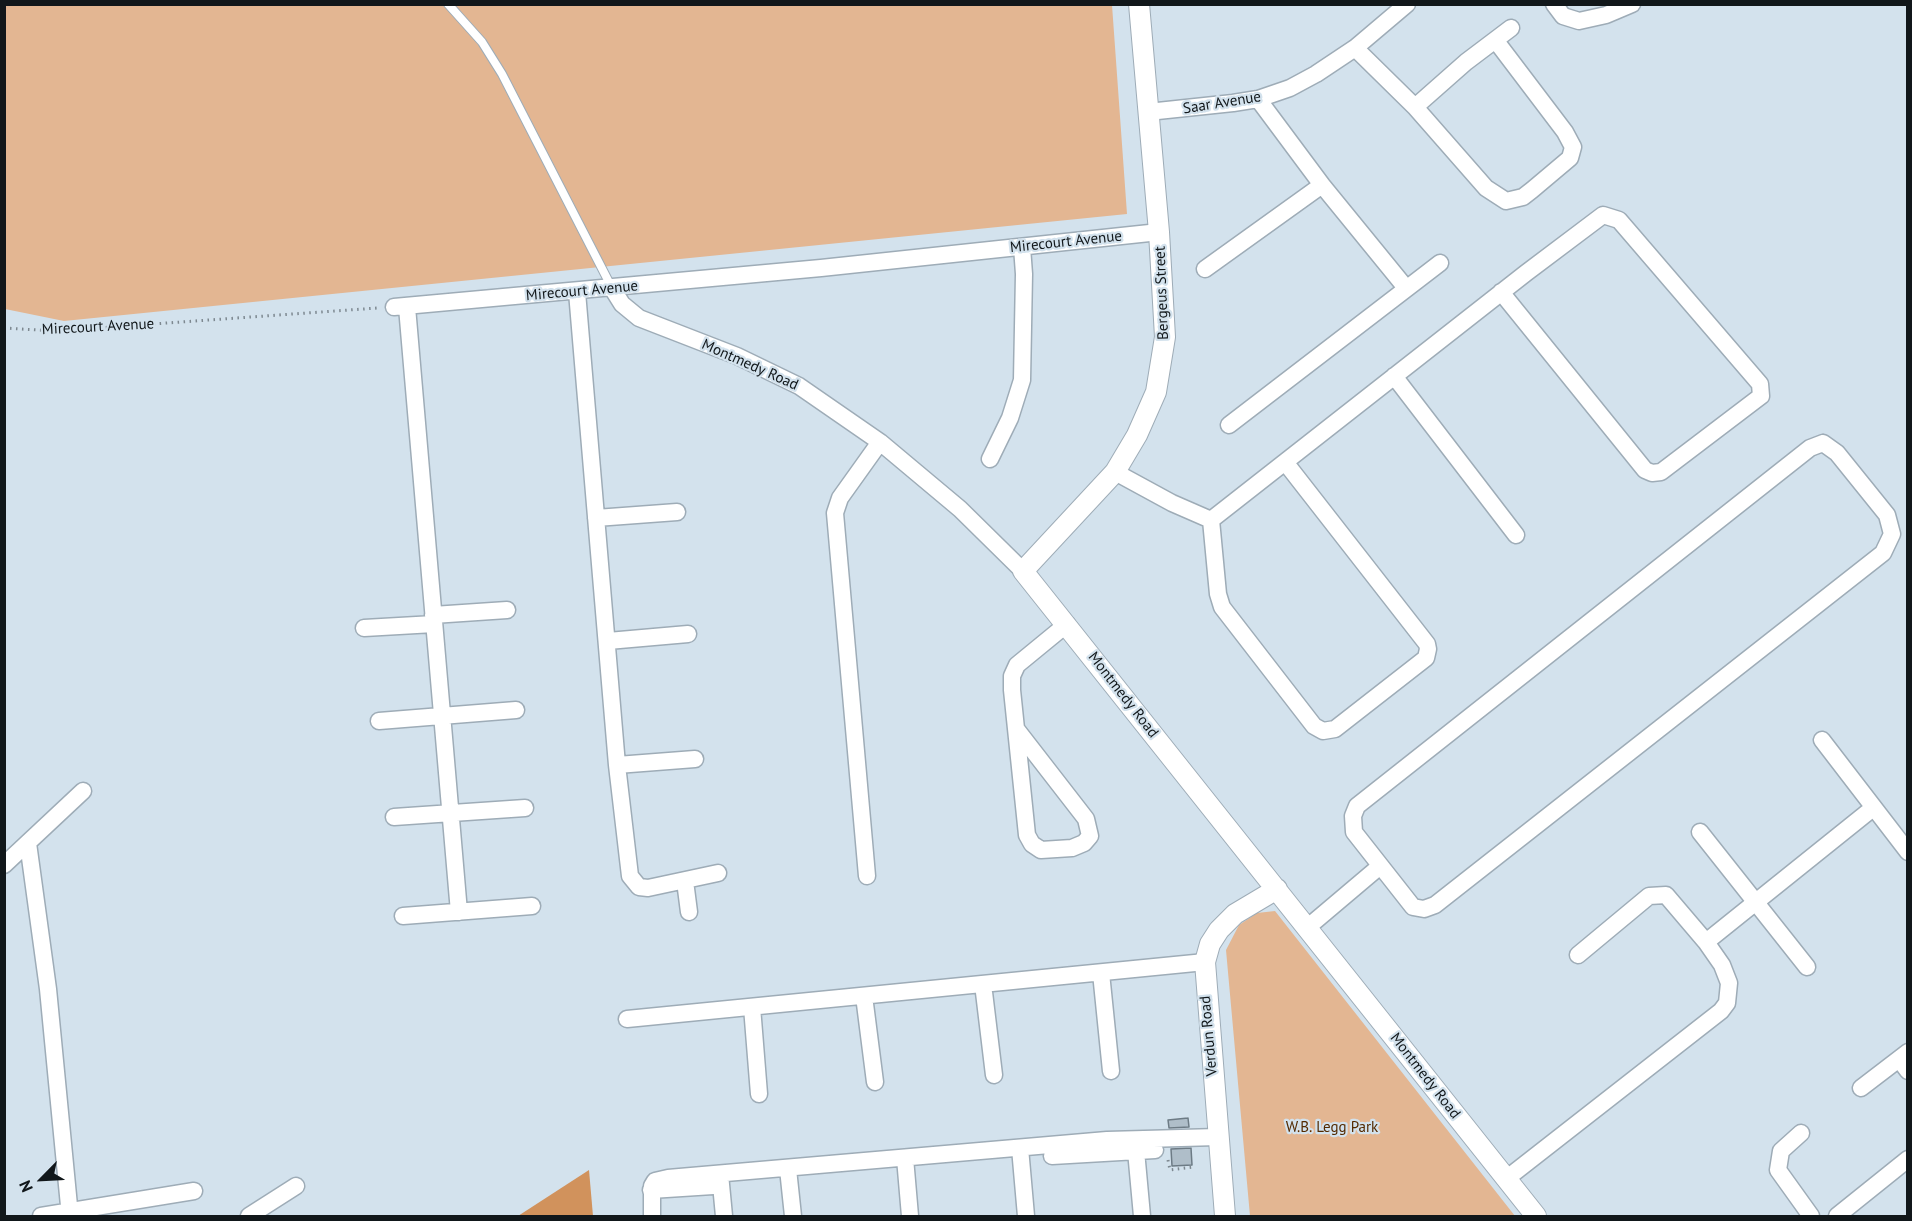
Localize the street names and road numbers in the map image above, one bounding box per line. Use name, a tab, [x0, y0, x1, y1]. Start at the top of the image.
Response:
street label: Saar Avenue	[1182, 88, 1262, 118]
street label: Mirecourt Avenue	[1009, 227, 1123, 257]
street label: Bergeus Street	[1151, 246, 1173, 340]
street label: Mirecourt Avenue	[525, 277, 639, 305]
street label: Mirecourt Avenue	[41, 315, 155, 339]
street label: Montmedy Road	[699, 336, 801, 394]
street label: Montmedy Road	[1084, 649, 1162, 741]
street label: Verdun Road	[1197, 995, 1221, 1077]
street label: Montmedy Road	[1386, 1030, 1464, 1122]

